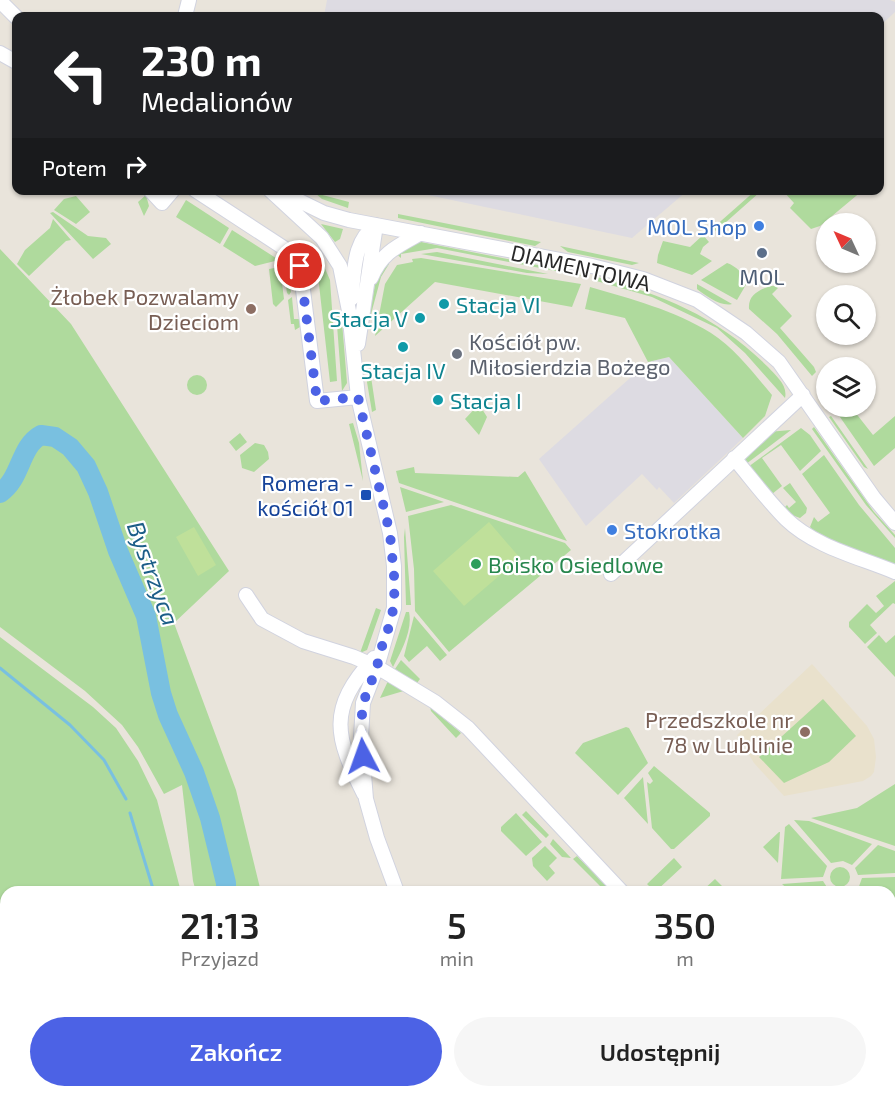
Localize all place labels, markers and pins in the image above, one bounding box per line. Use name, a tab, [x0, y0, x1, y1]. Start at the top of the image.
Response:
place label: MOL Shop	[647, 213, 747, 239]
marker: MOL Shop	[752, 219, 766, 233]
pin	[274, 240, 325, 291]
marker: MOL	[755, 246, 769, 260]
place label: MOL	[739, 263, 785, 289]
place label: Żłobek Pozwalamy Dzieciom	[50, 283, 239, 334]
place label: Stacja VI	[456, 291, 541, 318]
marker: Stacja VI	[437, 297, 451, 311]
marker: Żłobek Pozwalamy Dzieciom	[244, 302, 258, 316]
place label: Stacja V	[329, 305, 409, 332]
marker: Stacja V	[413, 311, 427, 325]
place label: Kościół pw. Miłosierdzia Bożego	[469, 328, 671, 379]
marker: Stacja IV	[396, 340, 410, 354]
marker: Kościół pw. Miłosierdzia Bożego	[450, 347, 464, 361]
place label: Stacja IV	[360, 357, 446, 384]
place label: Stacja I	[450, 387, 522, 414]
marker: Stacja I	[431, 393, 445, 407]
place label: Romera - kościół 01	[257, 469, 354, 520]
marker: Romera - kościół 01	[359, 488, 373, 502]
place label: Stokrotka	[624, 517, 721, 543]
marker: Stokrotka	[605, 523, 619, 537]
place label: Boisko Osiedlowe	[488, 551, 664, 577]
marker: Boisko Osiedlowe	[469, 557, 483, 571]
place label: Przedszkole nr 78 w Lublinie	[645, 706, 793, 757]
marker: Przedszkole nr 78 w Lublinie	[798, 725, 812, 739]

